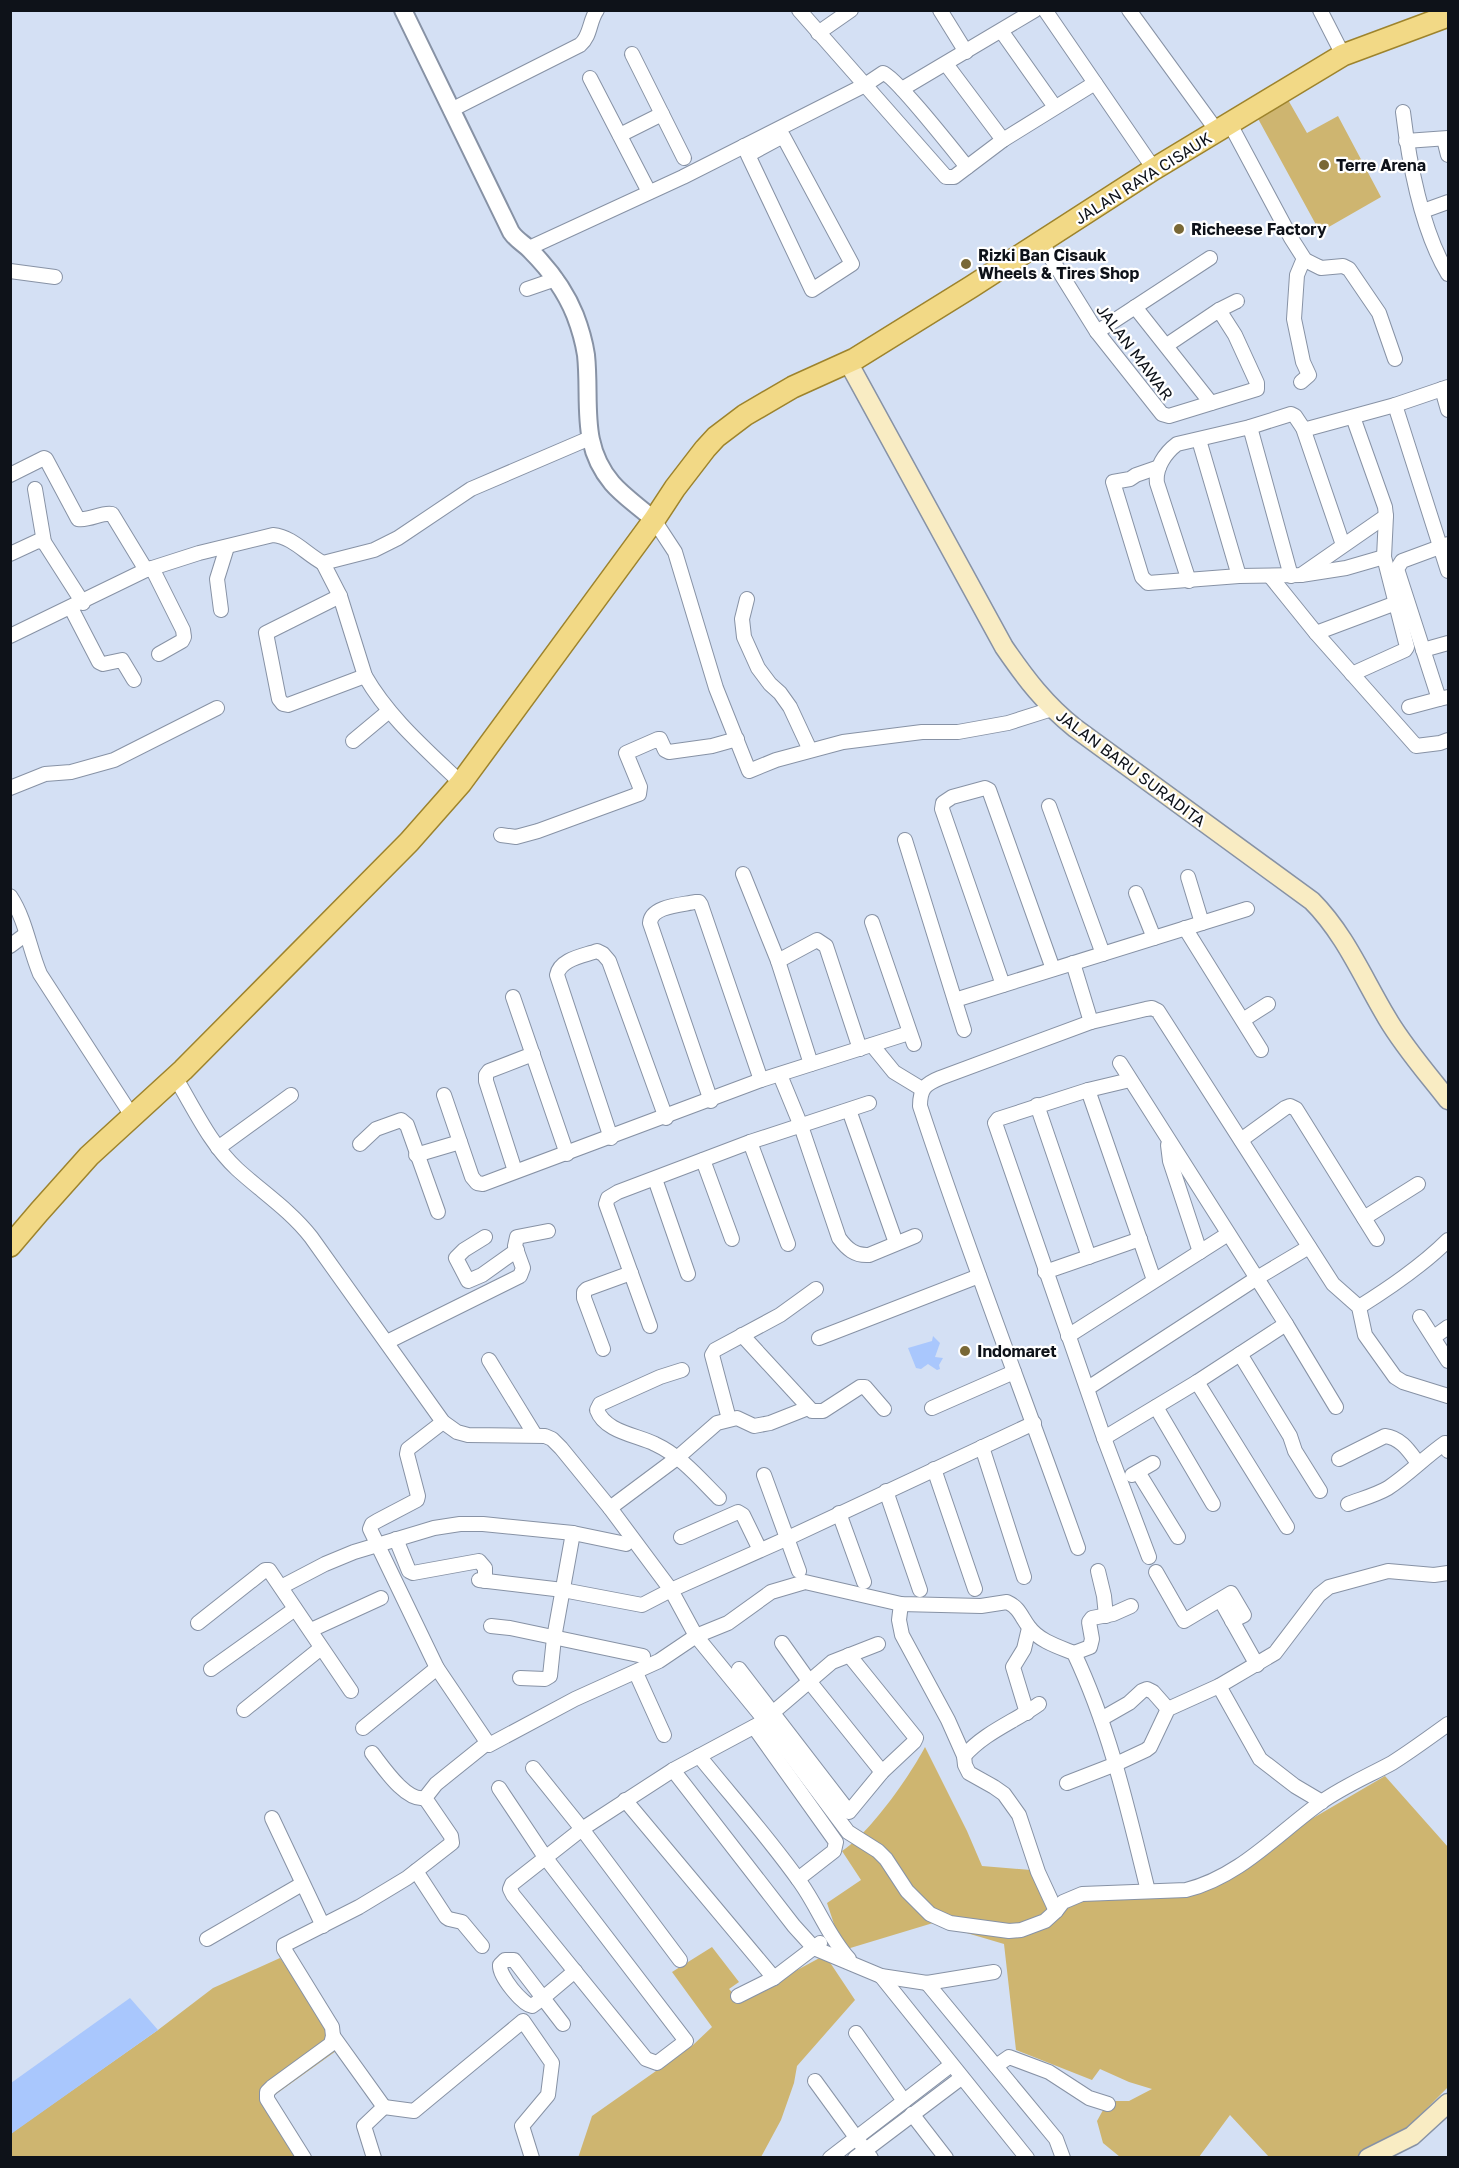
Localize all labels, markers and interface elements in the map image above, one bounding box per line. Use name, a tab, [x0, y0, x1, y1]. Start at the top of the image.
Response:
street label: JALAN RAYA CISAUK	[1071, 128, 1215, 228]
place label: Terre Arena	[1336, 155, 1426, 175]
marker: Terre Arena	[1317, 158, 1331, 172]
place label: Richeese Factory	[1191, 219, 1327, 239]
marker: Richeese Factory	[1172, 222, 1186, 236]
place label: Rizki Ban Cisauk Wheels & Tires Shop	[978, 245, 1139, 283]
marker: Rizki Ban Cisauk Wheels & Tires Shop	[959, 257, 973, 271]
street label: JALAN MAWAR	[1092, 300, 1178, 404]
street label: JALAN BARU SURADITA	[1052, 705, 1210, 831]
place label: Indomaret	[977, 1341, 1057, 1361]
marker: Indomaret	[958, 1344, 972, 1358]

